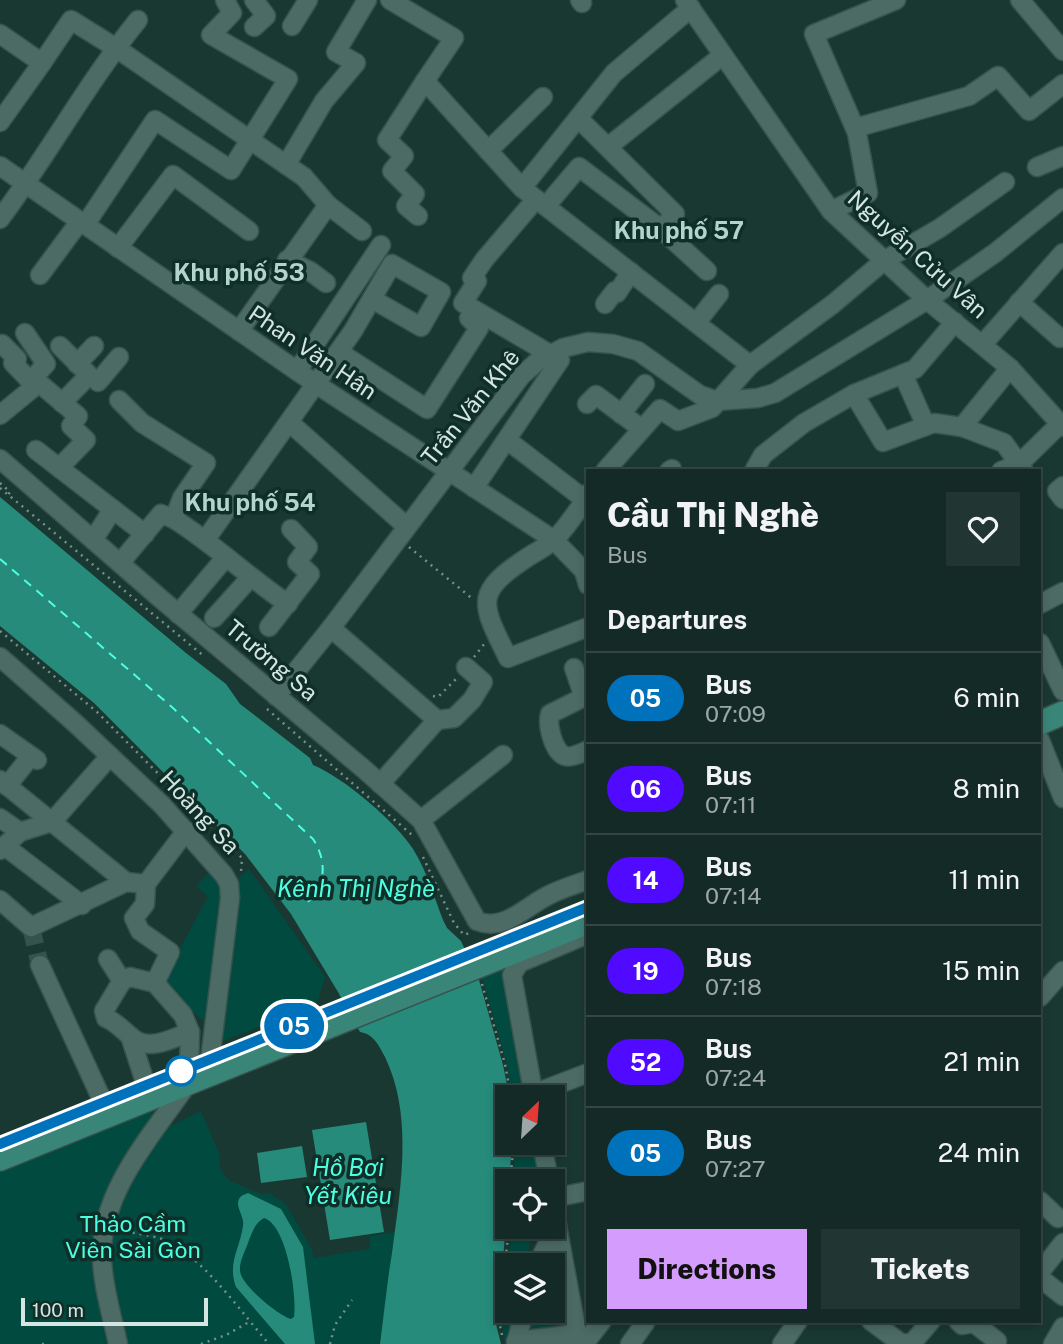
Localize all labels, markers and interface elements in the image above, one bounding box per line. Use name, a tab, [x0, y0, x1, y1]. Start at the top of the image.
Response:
street label: Nguyễn Cửu Vân	[843, 184, 993, 324]
district label: Khu phố 57	[614, 216, 744, 244]
district label: Khu phố 53	[173, 258, 305, 286]
street label: Phan Văn Hân	[244, 299, 382, 405]
street label: Trần Văn Khê	[415, 344, 525, 470]
district label: Khu phố 54	[184, 488, 316, 516]
button: heart	[946, 492, 1020, 566]
text: Cầu Thị Nghè	[607, 496, 819, 534]
text: Bus	[607, 541, 647, 568]
text: Departures	[607, 604, 747, 635]
street label: Trường Sa	[221, 614, 323, 706]
text: Bus	[705, 669, 752, 700]
text: 6 min	[953, 682, 1020, 713]
text: 05	[630, 684, 661, 712]
text: 07:09	[705, 700, 766, 727]
text: Bus	[705, 760, 752, 791]
street label: Hoàng Sa	[155, 765, 245, 859]
text: 8 min	[953, 773, 1020, 804]
text: 06	[630, 775, 661, 803]
text: 07:11	[705, 791, 756, 818]
text: Bus	[705, 851, 752, 882]
text: 11 min	[948, 864, 1020, 895]
text: 14	[632, 866, 659, 894]
water label: Kênh Thị Nghè	[277, 874, 435, 902]
text: 07:14	[705, 882, 761, 909]
text: Bus	[705, 942, 752, 973]
text: 15 min	[942, 955, 1020, 986]
text: 19	[632, 957, 659, 985]
text: 07:18	[705, 973, 762, 1000]
line badge: 05	[262, 1003, 326, 1049]
text: 05	[278, 1012, 310, 1040]
text: Bus	[705, 1033, 752, 1064]
text: 21 min	[944, 1046, 1020, 1077]
text: 52	[630, 1048, 661, 1076]
unlabelled marker	[166, 1056, 196, 1086]
text: 07:24	[705, 1064, 766, 1091]
north arrow	[495, 1085, 565, 1155]
map controls	[495, 1085, 565, 1323]
text: Bus	[705, 1124, 752, 1155]
text: 24 min	[938, 1137, 1020, 1168]
text: 05	[630, 1139, 661, 1167]
water label: Hồ Bơi Yết Kiêu	[304, 1153, 392, 1209]
text: 07:27	[705, 1155, 766, 1182]
button: locate	[495, 1169, 565, 1239]
park label: Thảo Cầm Viên Sài Gòn	[65, 1210, 201, 1263]
button: Directions	[607, 1229, 807, 1309]
button: Tickets	[821, 1229, 1020, 1309]
button: layers	[495, 1253, 565, 1323]
scale bar	[21, 1295, 208, 1327]
text: 100 m	[32, 1299, 84, 1321]

